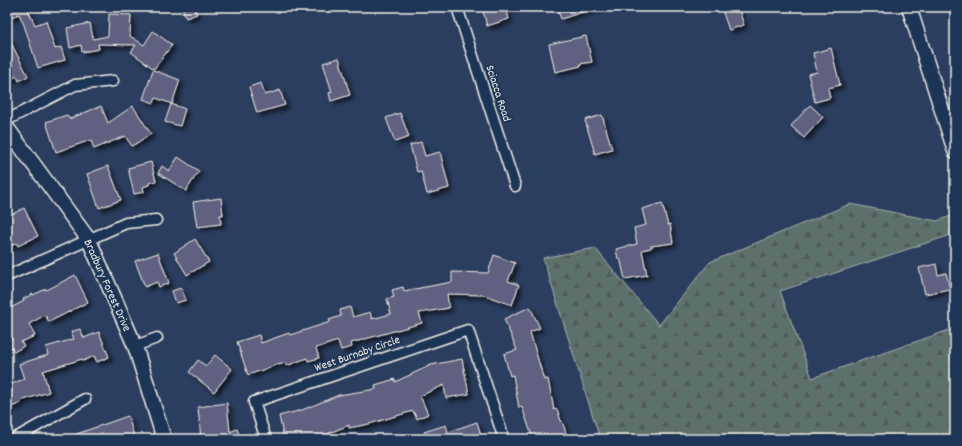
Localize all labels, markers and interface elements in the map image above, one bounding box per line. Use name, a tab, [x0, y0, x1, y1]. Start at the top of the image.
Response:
street label: Sciacca Road	[480, 63, 515, 124]
street label: Bradbury Forest Drive	[79, 237, 135, 335]
street label: West Burnaby Circle	[313, 332, 402, 377]

